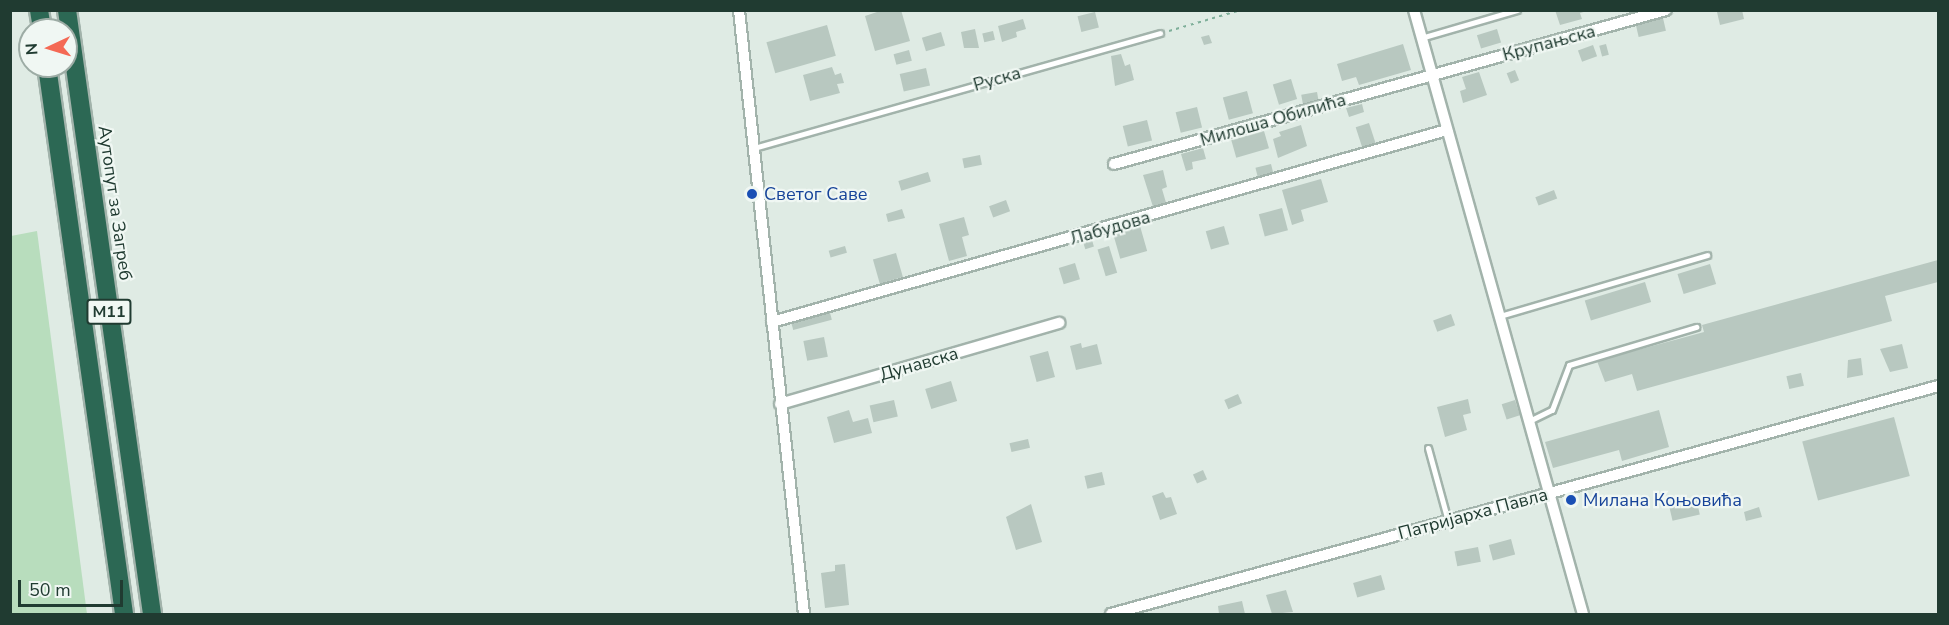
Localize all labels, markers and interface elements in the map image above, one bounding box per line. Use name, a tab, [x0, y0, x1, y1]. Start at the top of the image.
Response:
north arrow	[18, 18, 78, 78]
street label: Крупањска	[1500, 20, 1598, 66]
text: N	[21, 42, 43, 56]
street label: Руска	[971, 62, 1023, 96]
street label: Милоша Обилића	[1198, 89, 1348, 151]
street label: Аутопут за Загреб	[93, 124, 137, 282]
place label: Светог Саве	[764, 183, 868, 205]
marker: Светог Саве	[745, 187, 759, 201]
street label: Лабудова	[1067, 206, 1153, 250]
road number: M11	[85, 299, 133, 325]
street label: Дунавска	[877, 342, 961, 386]
street label: Патријарха Павла	[1396, 484, 1550, 544]
place label: Милана Коњовића	[1583, 489, 1742, 511]
marker: Милана Коњовића	[1564, 493, 1578, 507]
scale bar	[21, 568, 126, 606]
text: 50 m	[29, 578, 71, 602]

